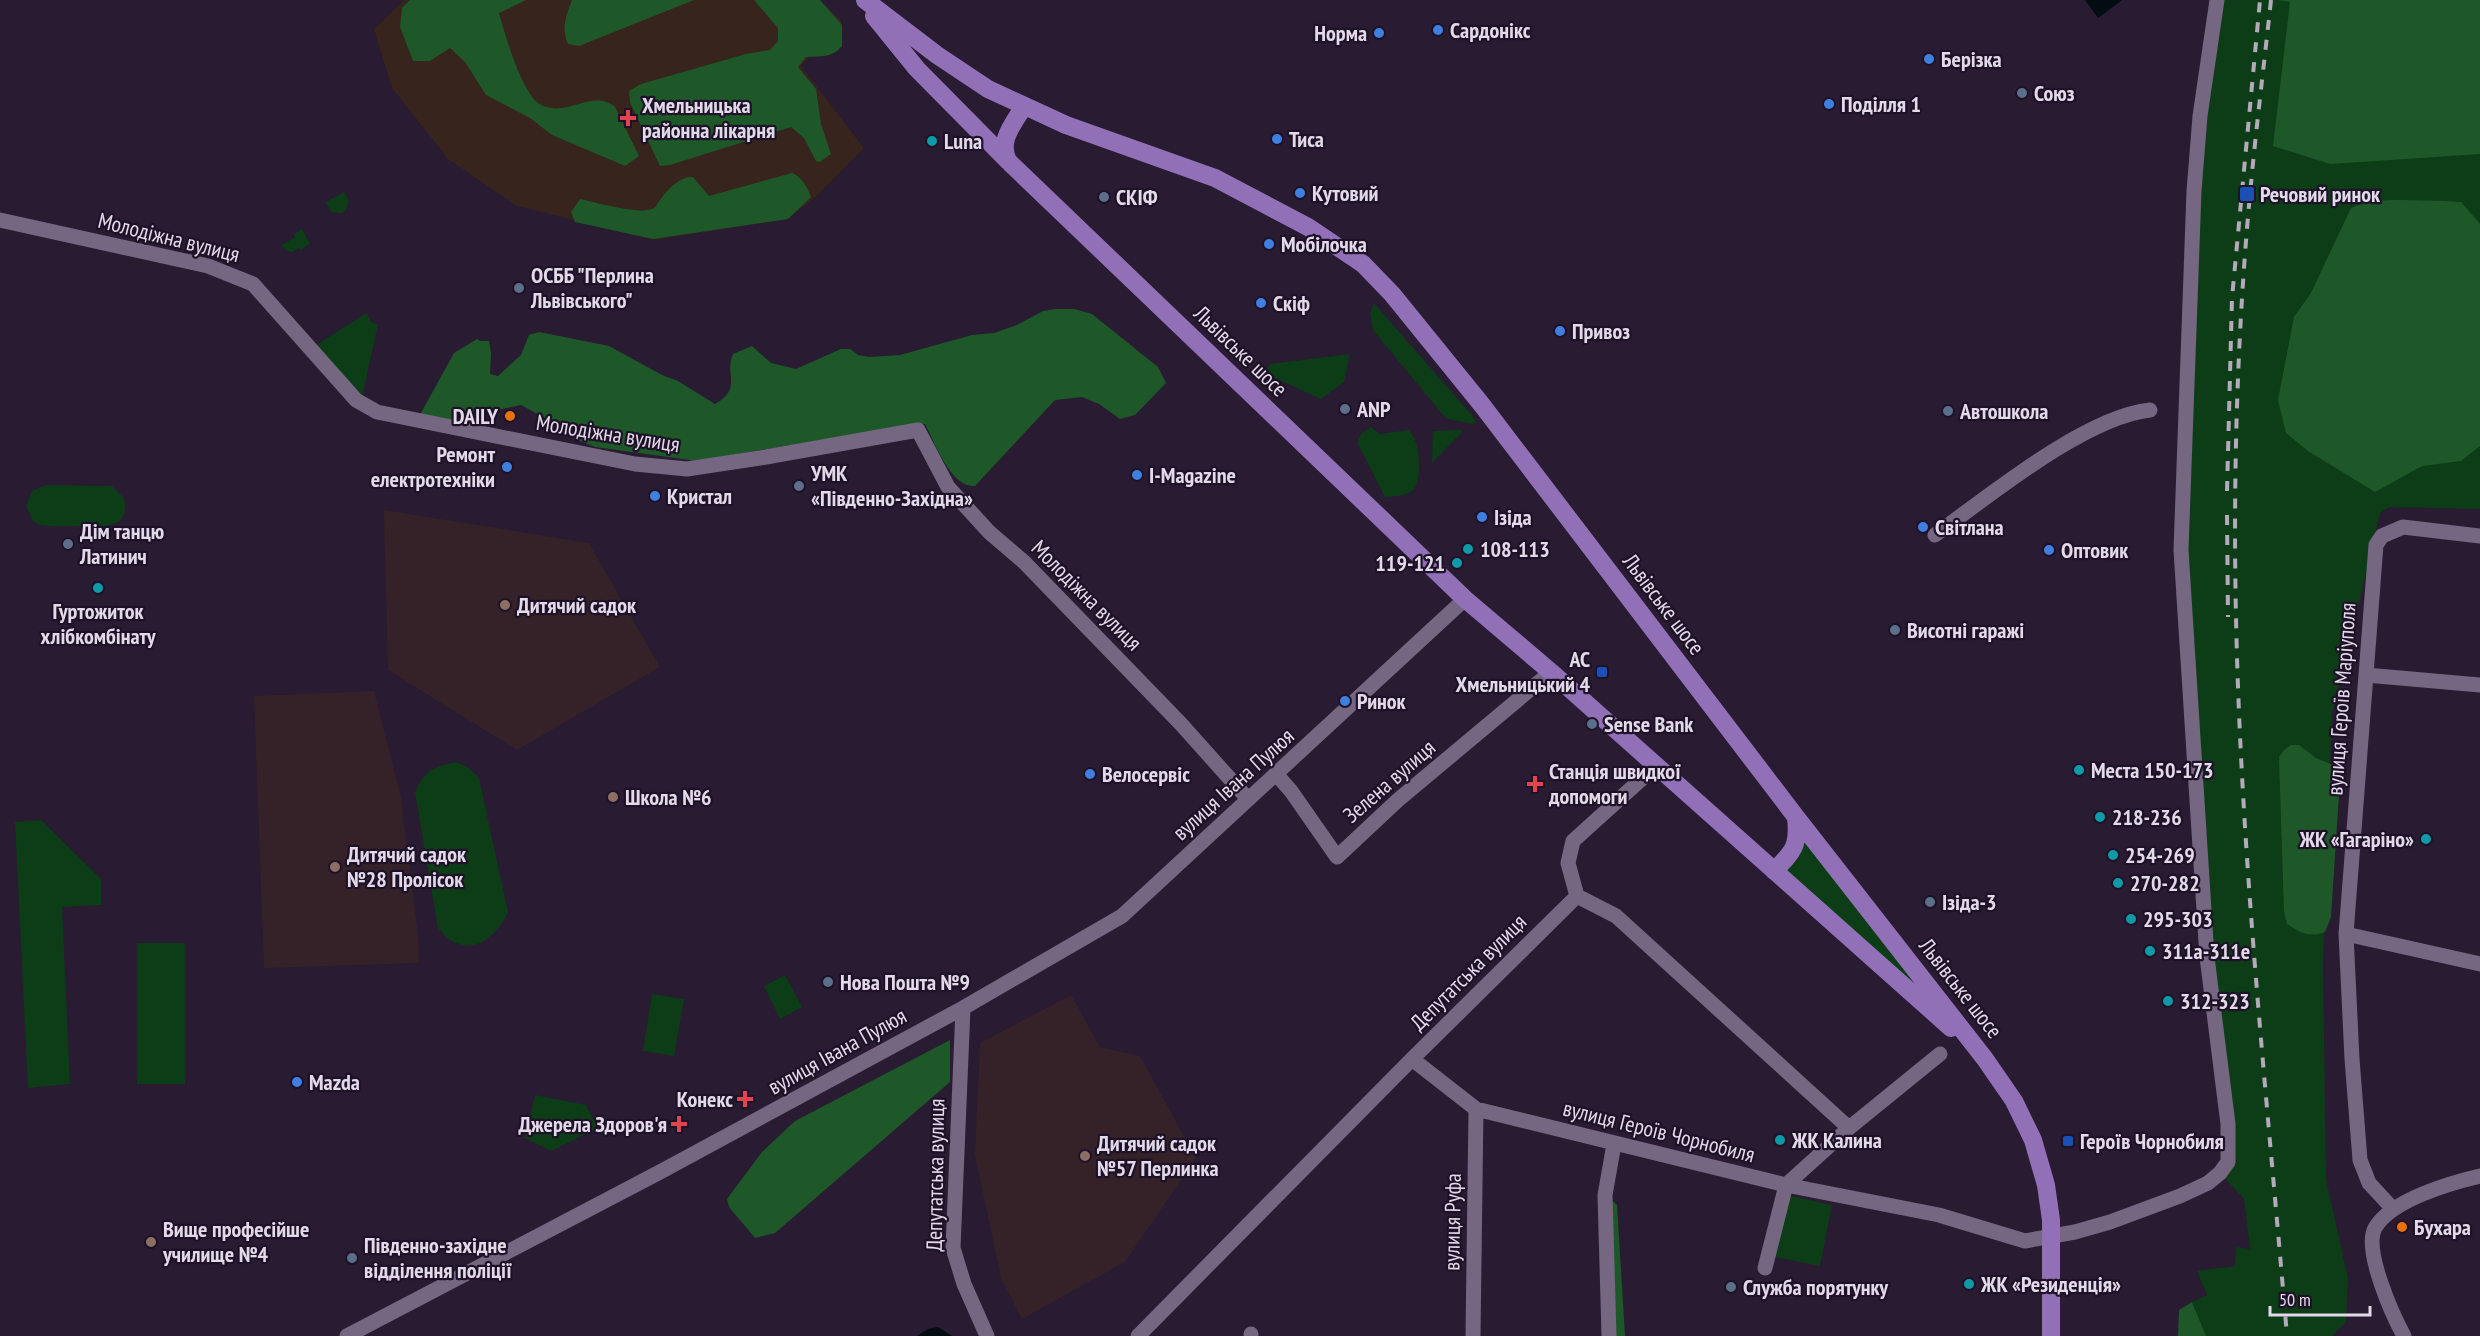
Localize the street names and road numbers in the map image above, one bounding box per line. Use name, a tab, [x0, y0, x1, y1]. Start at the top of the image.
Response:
street label: Молодіжна вулиця	[95, 206, 243, 268]
street label: Львівське шосе	[1188, 299, 1294, 402]
street label: Молодіжна вулиця	[534, 408, 682, 458]
street label: Молодіжна вулиця	[1026, 534, 1148, 656]
street label: Львівське шосе	[1616, 547, 1711, 660]
street label: вулиця Героїв Маріуполя	[2320, 602, 2362, 796]
street label: вулиця Івана Пулюя	[1166, 722, 1300, 846]
street label: Зелена вулиця	[1337, 733, 1441, 829]
street label: Депутатська вулиця	[1404, 908, 1532, 1036]
street label: Львівське шосе	[1913, 932, 2009, 1044]
street label: вулиця Івана Пулюя	[763, 1001, 911, 1101]
street label: вулиця Героїв Чорнобиля	[1560, 1094, 1758, 1168]
street label: Депутатська вулиця	[920, 1098, 950, 1252]
street label: вулиця Руфа	[1437, 1173, 1467, 1271]

